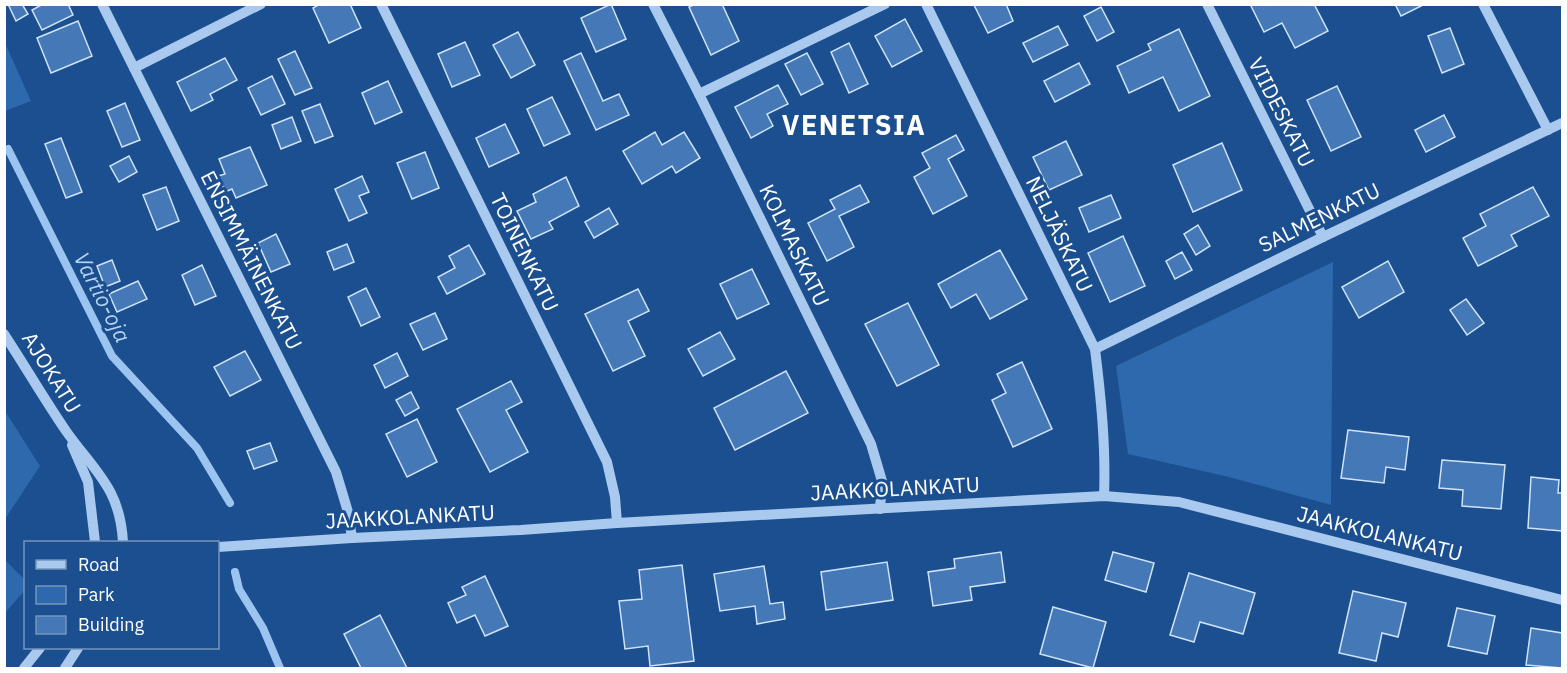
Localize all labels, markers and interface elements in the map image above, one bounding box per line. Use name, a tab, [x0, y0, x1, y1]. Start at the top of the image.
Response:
street label: VIIDESKATU	[1242, 52, 1322, 172]
district label: VENETSIA	[782, 107, 926, 142]
street label: ENSIMMÄINENKATU	[195, 166, 309, 354]
street label: NELJÄSKATU	[1020, 171, 1100, 297]
street label: SALMENKATU	[1254, 175, 1384, 259]
street label: KOLMASKATU	[753, 179, 837, 311]
street label: TOINENKATU	[484, 188, 566, 316]
water label: Vartio-oja	[68, 247, 138, 347]
street label: AJOKATU	[16, 326, 88, 418]
street label: JAAKKOLANKATU	[810, 470, 980, 506]
street label: JAAKKOLANKATU	[325, 498, 495, 534]
street label: JAAKKOLANKATU	[1294, 499, 1466, 567]
legend	[24, 541, 219, 649]
text: Road	[78, 553, 119, 576]
text: Park	[78, 583, 115, 606]
text: Building	[78, 613, 145, 636]

